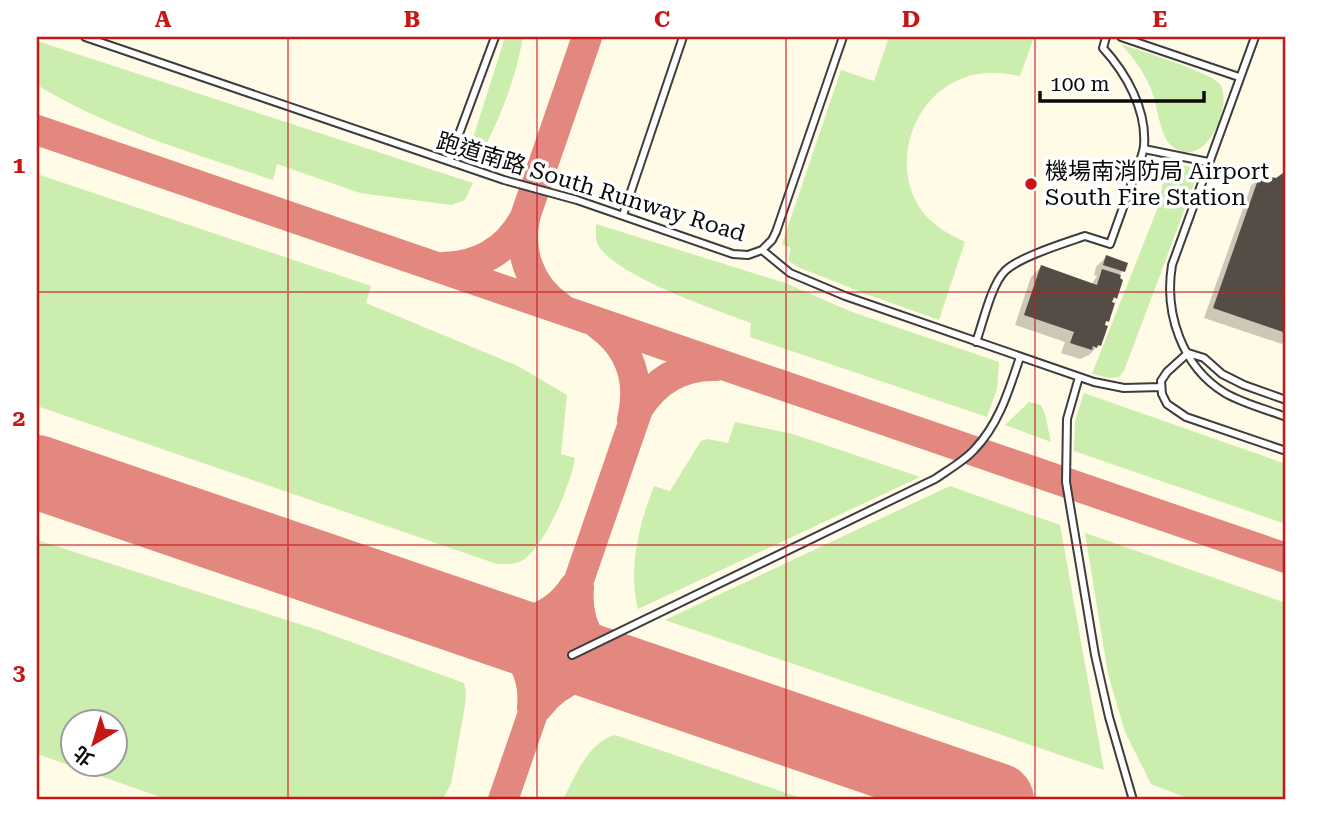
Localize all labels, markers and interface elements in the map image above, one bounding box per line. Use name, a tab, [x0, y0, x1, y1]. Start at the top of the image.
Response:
text: A	[155, 6, 172, 33]
text: B	[404, 6, 420, 33]
text: C	[654, 6, 670, 33]
text: D	[902, 6, 920, 33]
text: E	[1153, 6, 1167, 33]
scale bar	[1040, 60, 1204, 104]
text: 100 m	[1050, 72, 1110, 96]
street label: 跑道南路 South Runway Road	[433, 128, 749, 247]
text: 1	[13, 152, 26, 179]
place label: 機場南消防局 Airport South Fire Station	[1045, 158, 1270, 211]
marker: 機場南消防局 Airport South Fire Station	[1023, 176, 1039, 192]
text: 2	[13, 405, 25, 432]
text: 3	[13, 659, 26, 686]
north arrow	[60, 708, 130, 778]
text: 北	[69, 741, 98, 771]

